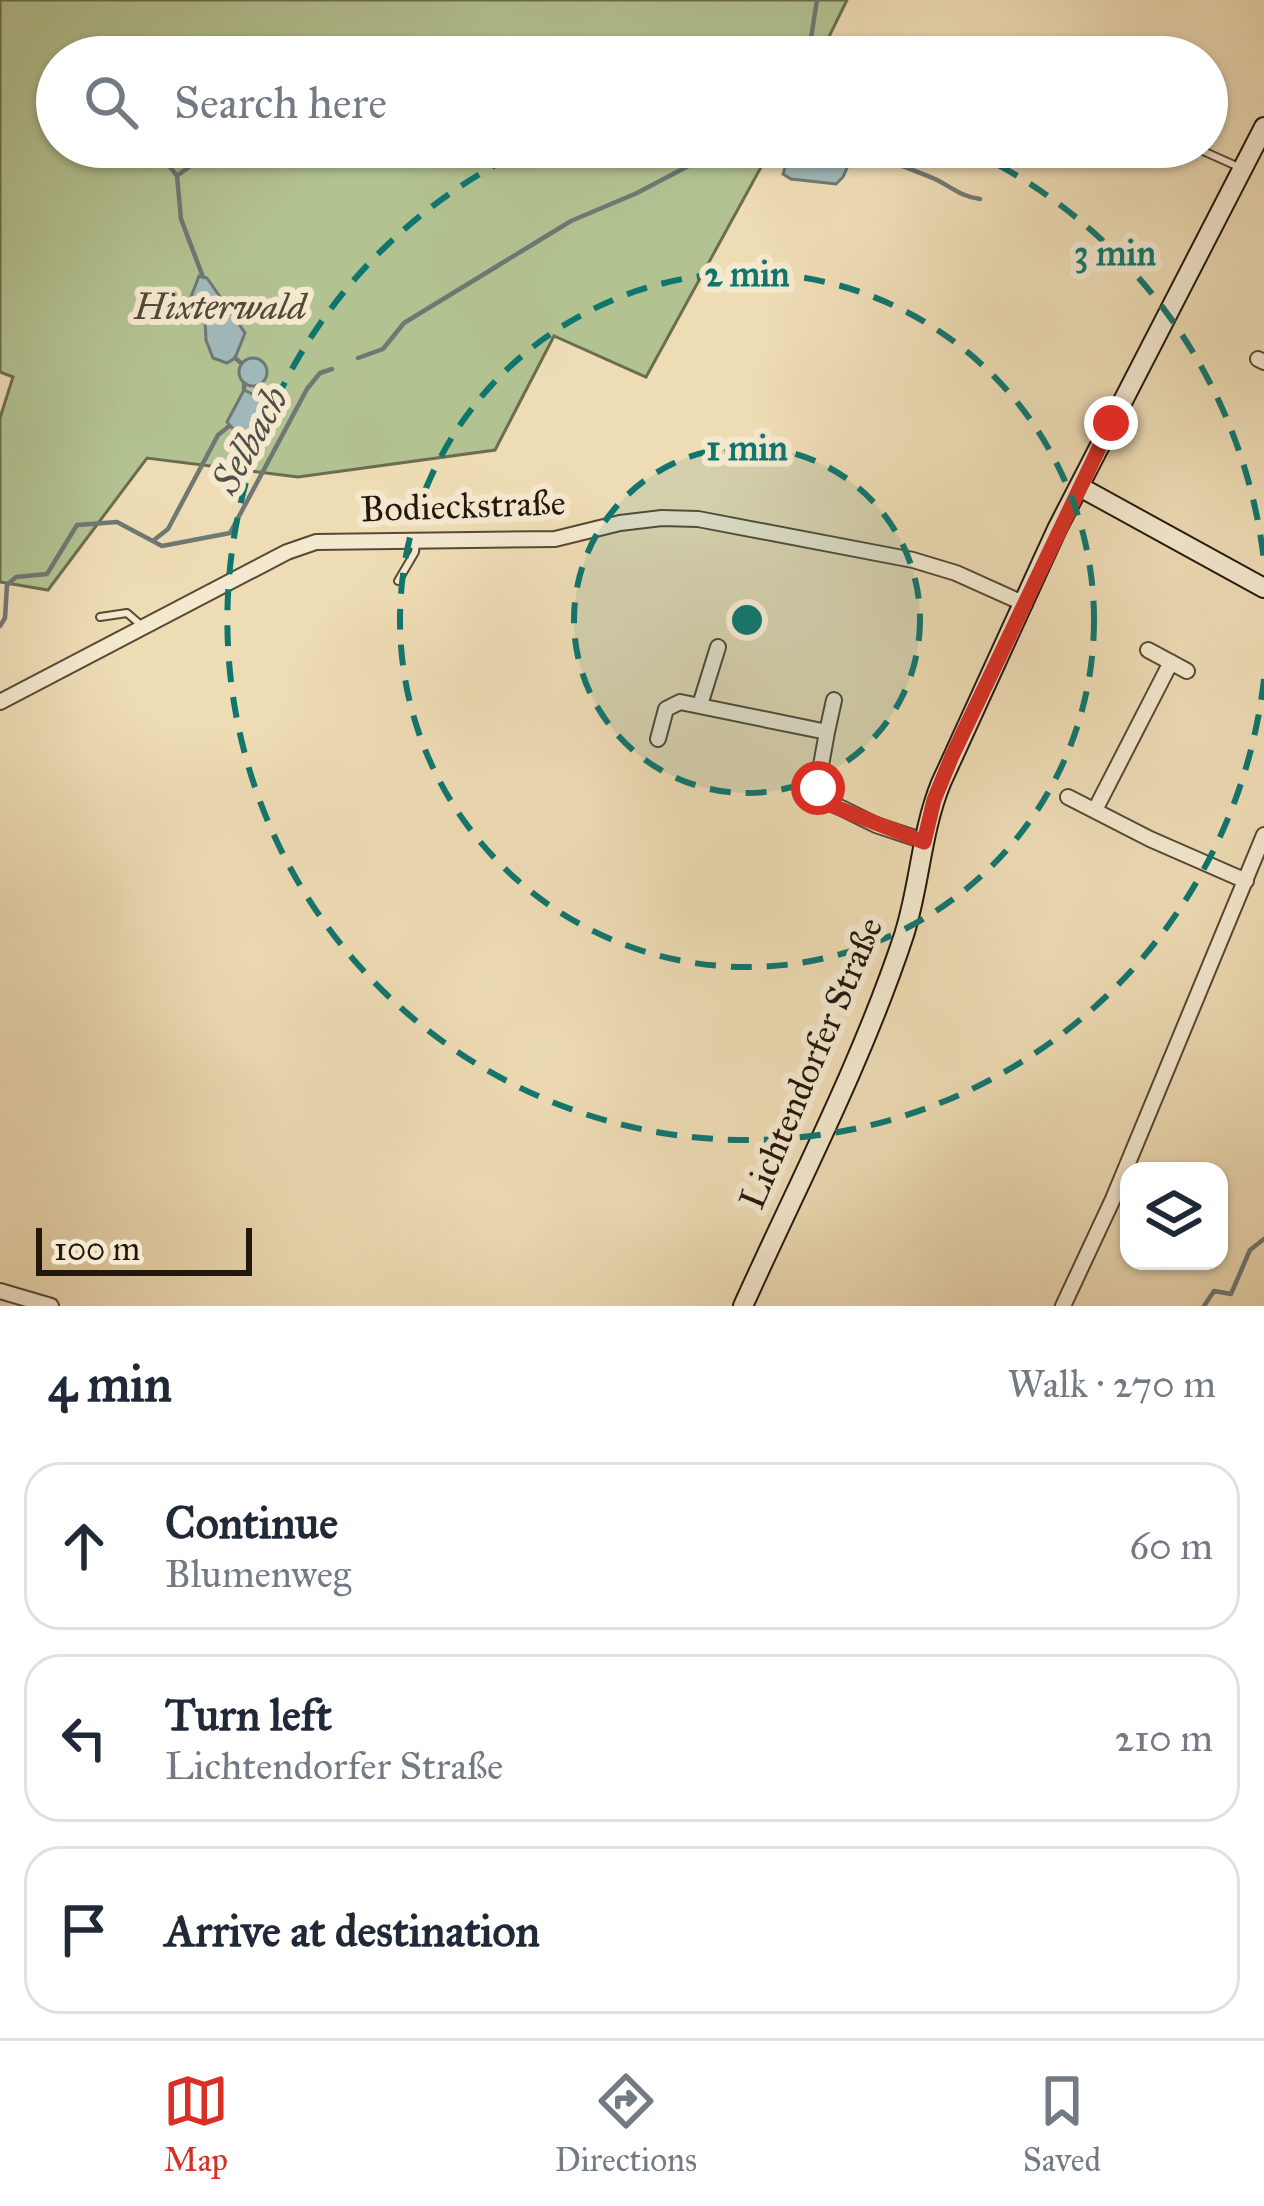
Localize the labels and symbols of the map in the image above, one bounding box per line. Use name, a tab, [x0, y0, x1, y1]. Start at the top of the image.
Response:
text: 3 min	[1074, 231, 1156, 275]
text: 2 min	[704, 252, 790, 296]
park label: Hixterwald	[133, 285, 308, 329]
water label: Selbach	[201, 378, 299, 503]
route end	[1084, 396, 1138, 450]
text: 1 min	[706, 426, 788, 470]
street label: Bodieckstraße	[360, 480, 566, 532]
centre of rings	[726, 599, 768, 641]
route start	[791, 761, 845, 815]
street label: Lichtendorfer Straße	[730, 911, 892, 1215]
scale bar	[36, 1222, 252, 1275]

